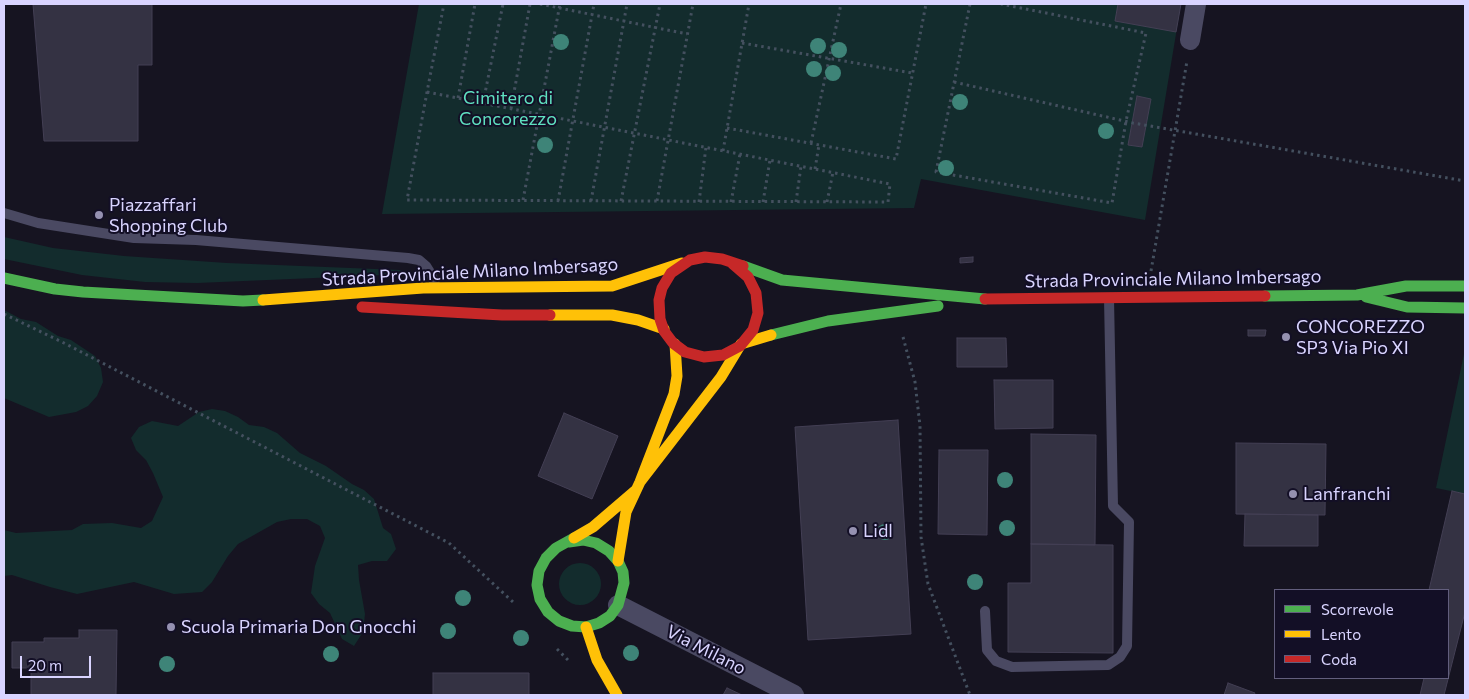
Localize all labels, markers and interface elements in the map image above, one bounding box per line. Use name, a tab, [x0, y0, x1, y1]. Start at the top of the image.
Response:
park label: Cimitero di Concorezzo	[459, 87, 557, 130]
place label: Piazzaffari Shopping Club	[109, 194, 228, 236]
marker: Piazzaffari Shopping Club	[93, 209, 105, 221]
street label: Strada Provinciale Milano Imbersago	[321, 253, 619, 291]
street label: Strada Provinciale Milano Imbersago	[1024, 266, 1322, 292]
place label: CONCOREZZO SP3 Via Pio XI	[1296, 316, 1425, 358]
marker: CONCOREZZO SP3 Via Pio XI	[1280, 331, 1292, 343]
place label: Lanfranchi	[1303, 483, 1391, 505]
marker: Lanfranchi	[1287, 488, 1299, 500]
place label: Lidl	[863, 520, 893, 542]
marker: Lidl	[847, 525, 859, 537]
legend	[1274, 589, 1449, 679]
text: Scorrevole	[1321, 600, 1394, 618]
place label: Scuola Primaria Don Gnocchi	[181, 616, 416, 638]
marker: Scuola Primaria Don Gnocchi	[165, 621, 177, 633]
street label: Via Milano	[662, 621, 750, 679]
text: Lento	[1321, 625, 1361, 643]
scale bar	[22, 646, 94, 678]
text: Coda	[1321, 650, 1357, 668]
text: 20 m	[28, 656, 62, 674]

